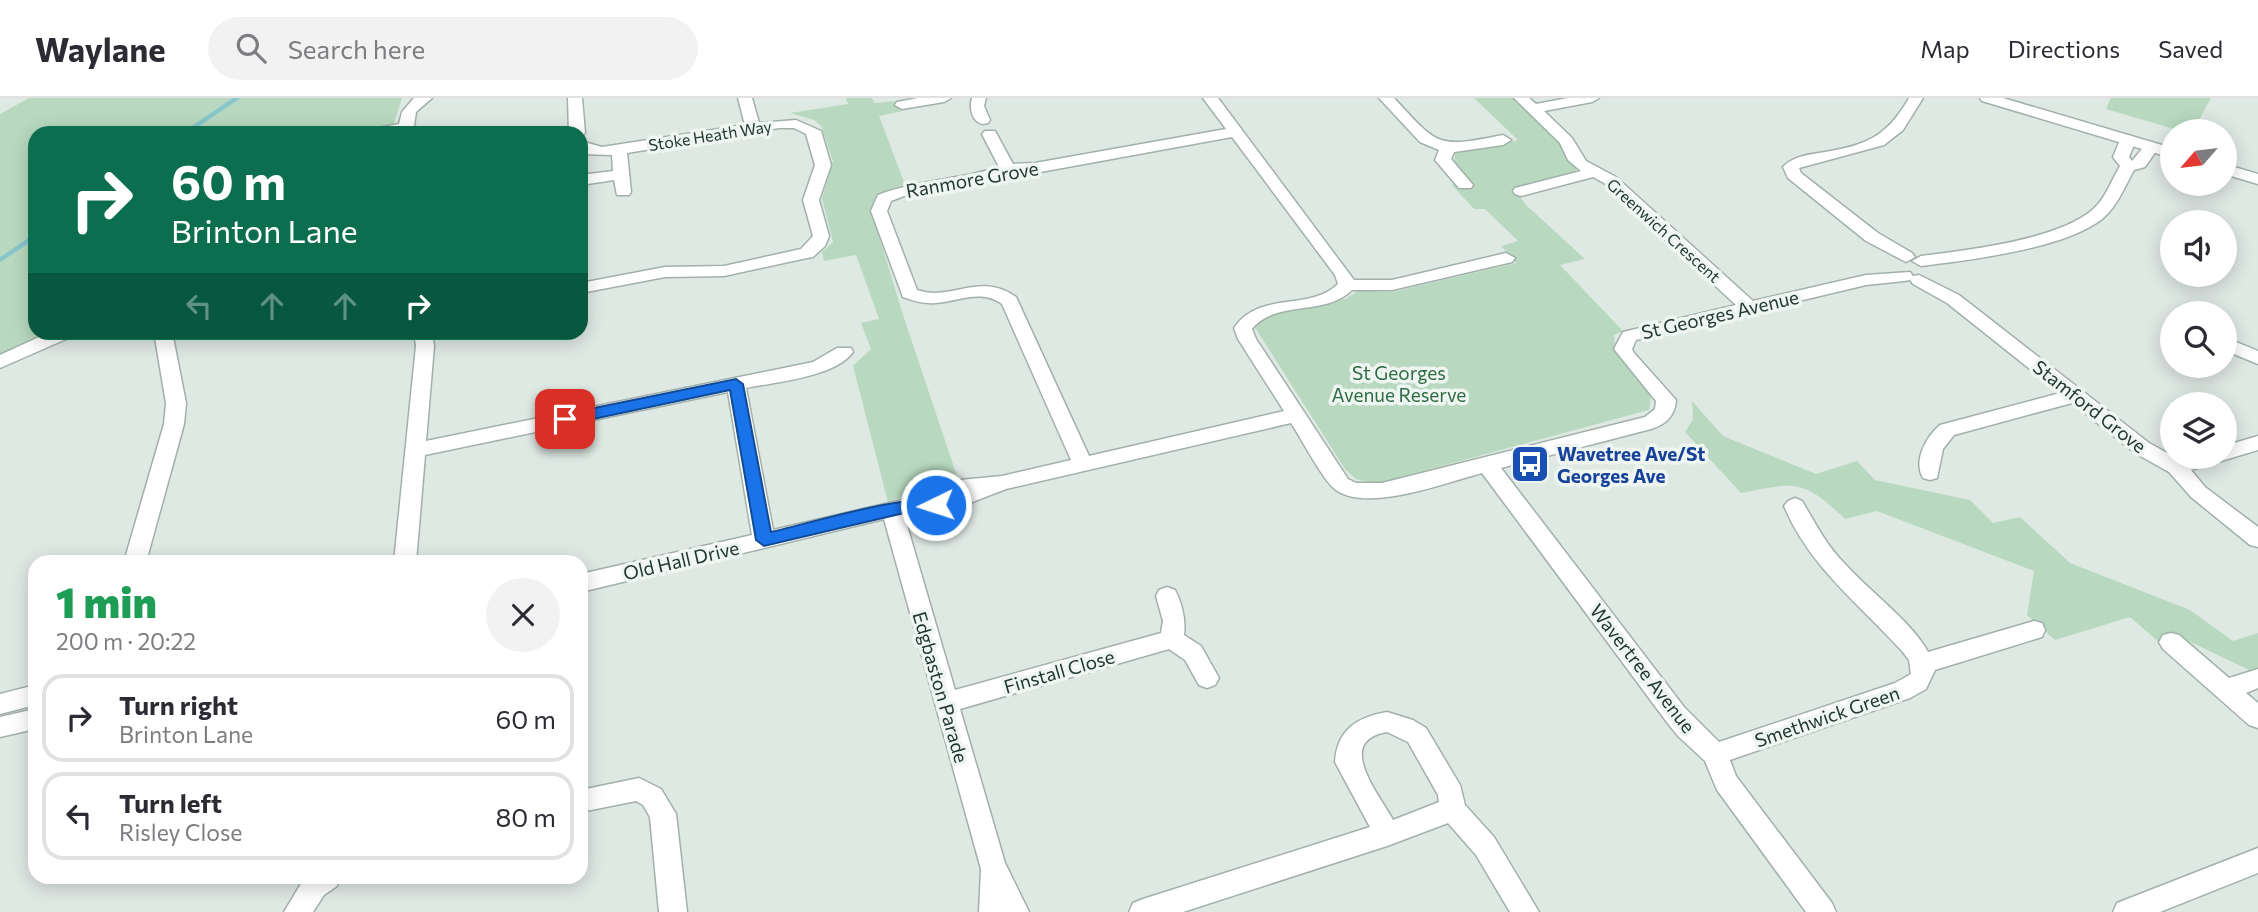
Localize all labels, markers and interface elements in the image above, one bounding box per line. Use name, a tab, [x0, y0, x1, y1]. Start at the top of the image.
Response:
search box	[208, 17, 698, 80]
text: Waylane	[35, 28, 166, 69]
icon: search	[232, 29, 270, 67]
text: Search here	[288, 33, 425, 64]
text: Map	[1920, 34, 1970, 63]
text: Directions	[2008, 34, 2120, 63]
text: Saved	[2158, 34, 2223, 63]
street label: Stoke Heath Way	[647, 116, 773, 154]
north arrow	[2160, 119, 2236, 196]
map controls	[2160, 119, 2237, 469]
text: 60 m	[171, 150, 286, 210]
icon: right	[56, 154, 147, 245]
street label: Ranmore Grove	[904, 156, 1040, 202]
street label: Greenwich Crescent	[1604, 174, 1725, 286]
text: Brinton Lane	[171, 210, 358, 250]
button: sound	[2160, 210, 2237, 287]
street label: St Georges Avenue	[1639, 285, 1801, 343]
icon: left	[180, 287, 218, 325]
icon: ahead	[253, 287, 291, 325]
icon: ahead	[326, 287, 364, 325]
icon: right	[399, 287, 437, 325]
button: search	[2160, 301, 2237, 378]
street label: Stamford Grove	[2029, 355, 2151, 457]
park label: St Georges Avenue Reserve	[1332, 361, 1466, 406]
pin	[535, 389, 595, 449]
button: layers	[2160, 392, 2237, 469]
icon: arrive	[546, 400, 584, 438]
place label: Wavetree Ave/St Georges Ave	[1557, 442, 1705, 487]
bus stop icon: Wavetree Ave/St Georges Ave	[1509, 443, 1551, 485]
position arrow	[899, 468, 973, 542]
street label: Old Hall Drive	[621, 535, 741, 585]
text: 1 min	[56, 575, 157, 627]
button: close	[486, 578, 560, 652]
street label: Wavertree Avenue	[1586, 599, 1700, 737]
street label: Edgbaston Parade	[908, 609, 974, 765]
text: 200 m · 20:22	[56, 627, 196, 655]
street label: Finstall Close	[1001, 644, 1117, 698]
street label: Smethwick Green	[1752, 680, 1902, 752]
text: Turn right	[119, 689, 238, 720]
icon: right	[60, 699, 98, 737]
text: 60 m	[496, 703, 556, 734]
text: Brinton Lane	[119, 720, 253, 748]
text: Turn left	[119, 787, 222, 818]
icon: left	[60, 797, 98, 835]
text: 80 m	[496, 801, 556, 832]
text: Risley Close	[119, 818, 242, 846]

